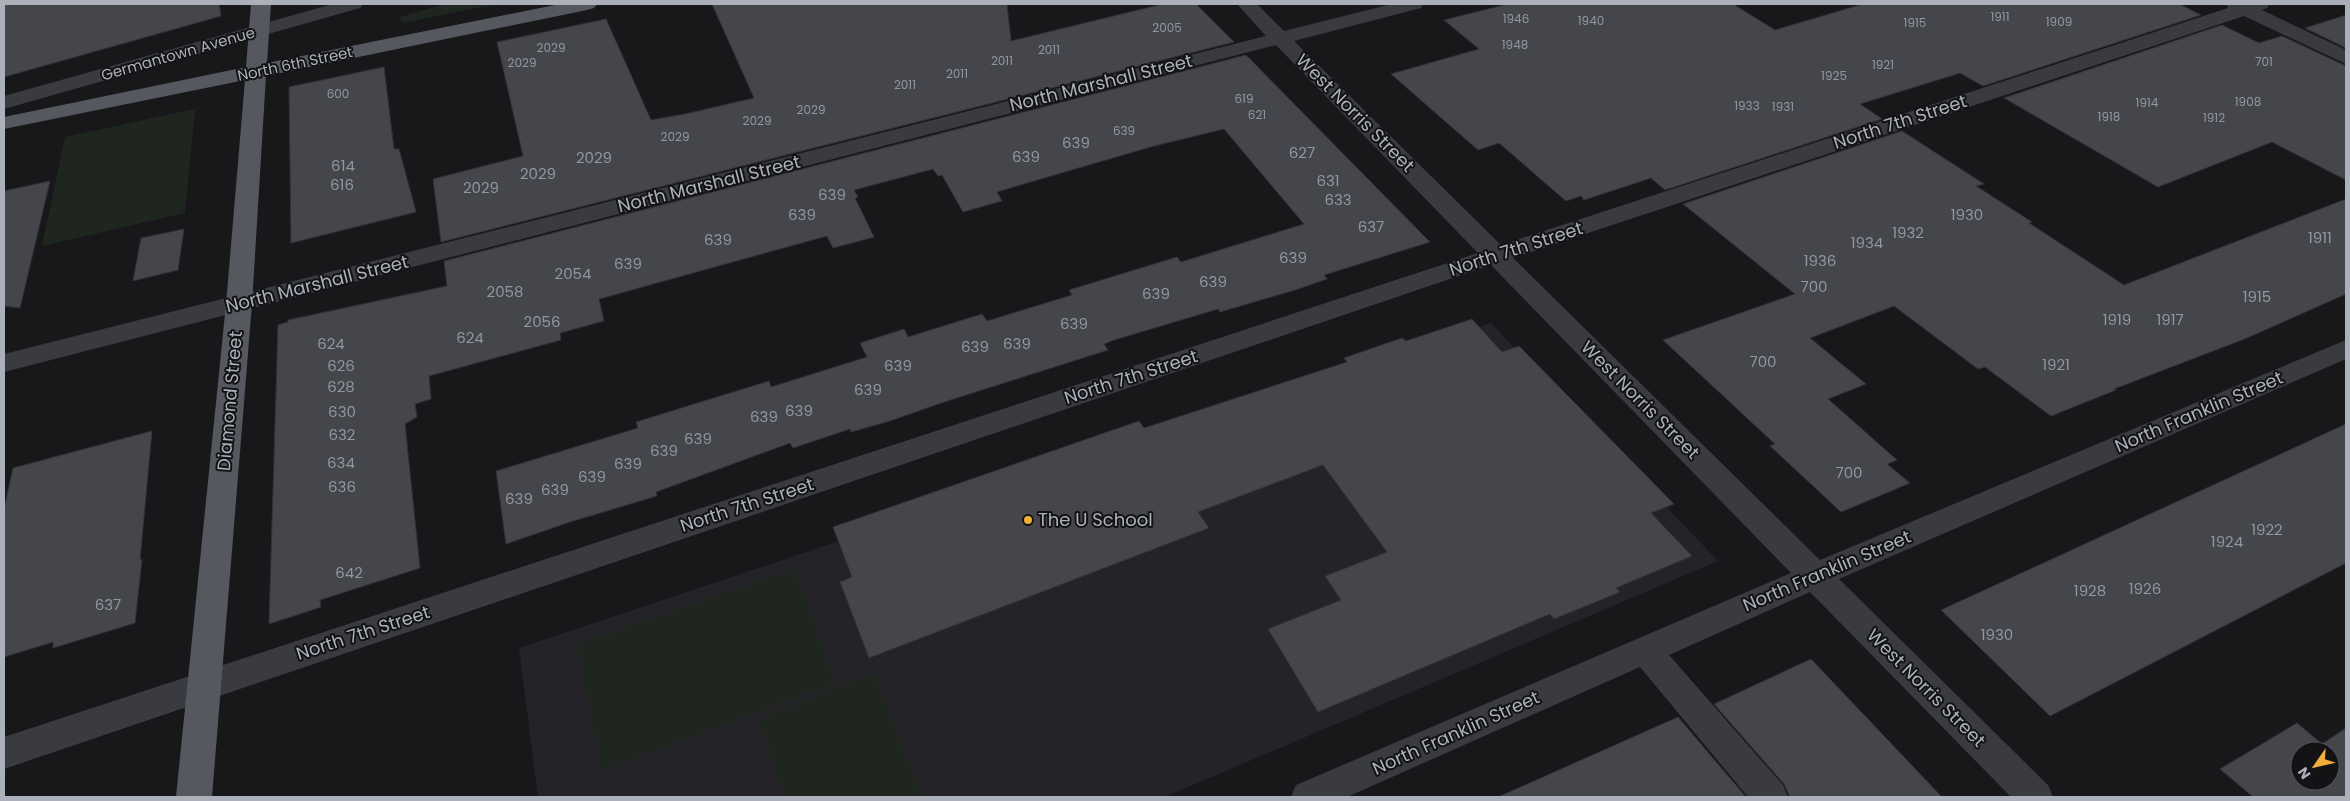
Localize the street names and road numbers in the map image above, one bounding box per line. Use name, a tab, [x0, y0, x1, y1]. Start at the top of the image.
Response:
street label: Germantown Avenue	[99, 22, 257, 86]
street label: North 6th Street	[235, 41, 354, 86]
street label: North Marshall Street	[1007, 48, 1195, 117]
street label: West Norris Street	[1291, 48, 1420, 177]
street label: North 7th Street	[1830, 88, 1970, 155]
street label: North Marshall Street	[615, 149, 803, 218]
street label: North 7th Street	[1446, 215, 1586, 282]
street label: North Marshall Street	[223, 249, 411, 318]
street label: Diamond Street	[211, 330, 248, 472]
street label: West Norris Street	[1576, 335, 1705, 464]
street label: North 7th Street	[1061, 343, 1201, 410]
street label: North Franklin Street	[2111, 365, 2287, 458]
street label: North 7th Street	[677, 471, 817, 538]
street label: North Franklin Street	[1739, 524, 1915, 617]
street label: North 7th Street	[293, 599, 433, 666]
street label: West Norris Street	[1862, 623, 1991, 752]
street label: North Franklin Street	[1368, 684, 1543, 781]

